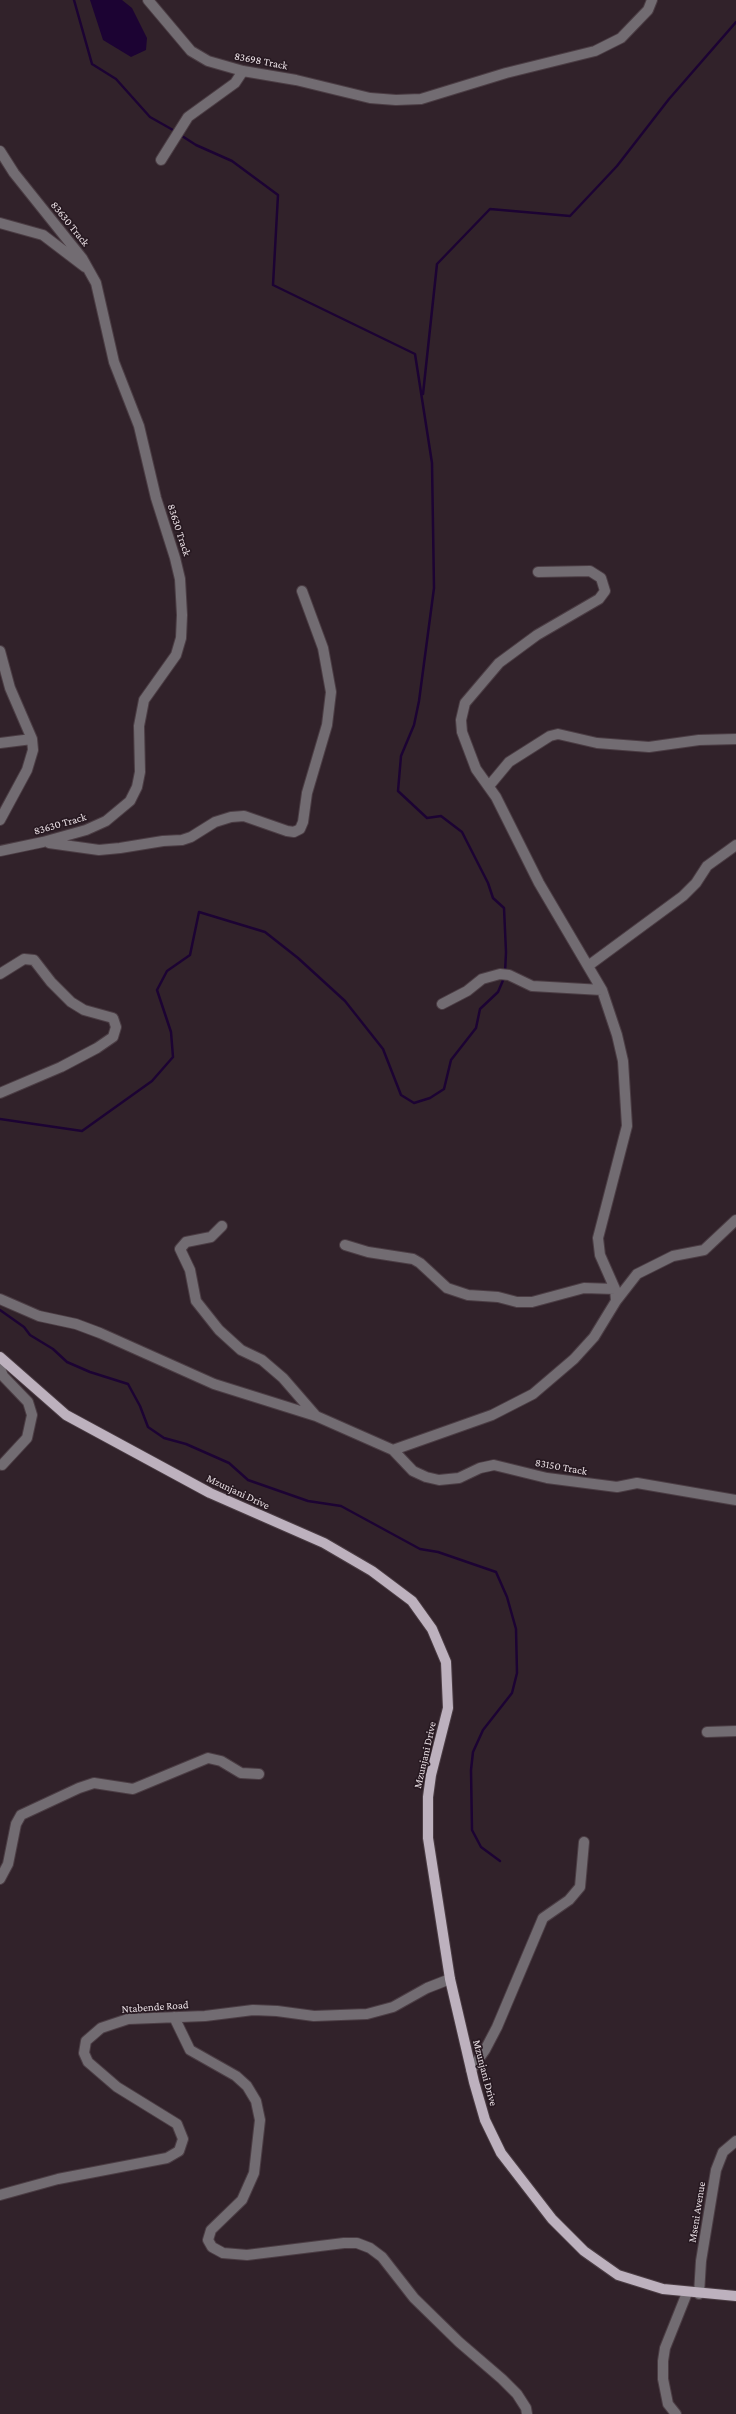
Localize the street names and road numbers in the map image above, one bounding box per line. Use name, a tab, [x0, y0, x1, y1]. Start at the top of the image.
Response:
street label: 83698 Track	[233, 49, 289, 73]
street label: 83630 Track	[48, 199, 92, 249]
street label: 83630 Track	[164, 502, 194, 558]
street label: 83630 Track	[32, 810, 88, 838]
street label: 83150 Track	[534, 1456, 588, 1478]
street label: Mzunjani Drive	[204, 1472, 272, 1512]
street label: Mzunjani Drive	[411, 1720, 439, 1790]
street label: Ntabende Road	[121, 1998, 189, 2016]
street label: Mzunjani Drive	[470, 2038, 500, 2108]
street label: Mseni Avenue	[686, 2181, 708, 2243]

